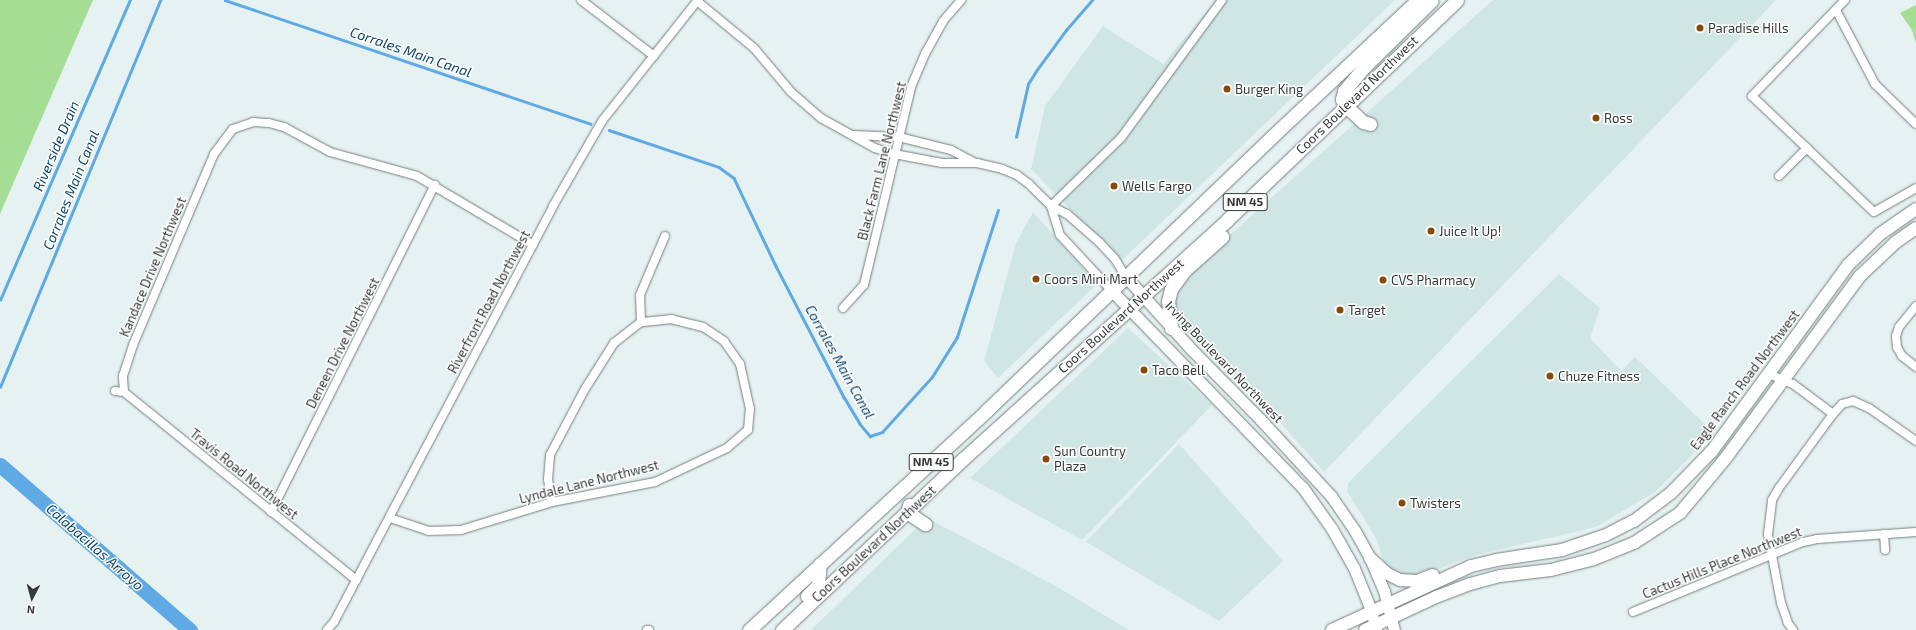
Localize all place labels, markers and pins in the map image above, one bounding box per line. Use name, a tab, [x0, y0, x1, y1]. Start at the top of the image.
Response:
place label: Paradise Hills	[1708, 20, 1788, 36]
marker: Paradise Hills	[1695, 23, 1705, 33]
place label: Burger King	[1235, 81, 1304, 97]
marker: Burger King	[1222, 84, 1232, 94]
place label: Ross	[1604, 110, 1633, 126]
marker: Ross	[1591, 113, 1601, 123]
place label: Wells Fargo	[1122, 178, 1192, 194]
marker: Wells Fargo	[1109, 181, 1119, 191]
place label: Juice It Up!	[1439, 223, 1501, 239]
marker: Juice It Up!	[1426, 226, 1436, 236]
place label: Coors Mini Mart	[1044, 271, 1138, 287]
place label: CVS Pharmacy	[1391, 272, 1476, 288]
marker: Coors Mini Mart	[1031, 274, 1041, 284]
marker: CVS Pharmacy	[1378, 275, 1388, 285]
place label: Target	[1348, 302, 1386, 318]
marker: Target	[1335, 305, 1345, 315]
place label: Taco Bell	[1152, 362, 1205, 378]
marker: Taco Bell	[1139, 365, 1149, 375]
place label: Chuze Fitness	[1558, 368, 1640, 384]
marker: Chuze Fitness	[1545, 371, 1555, 381]
place label: Sun Country Plaza	[1054, 444, 1126, 475]
marker: Sun Country Plaza	[1041, 454, 1051, 464]
place label: Twisters	[1410, 495, 1461, 511]
marker: Twisters	[1397, 498, 1407, 508]

